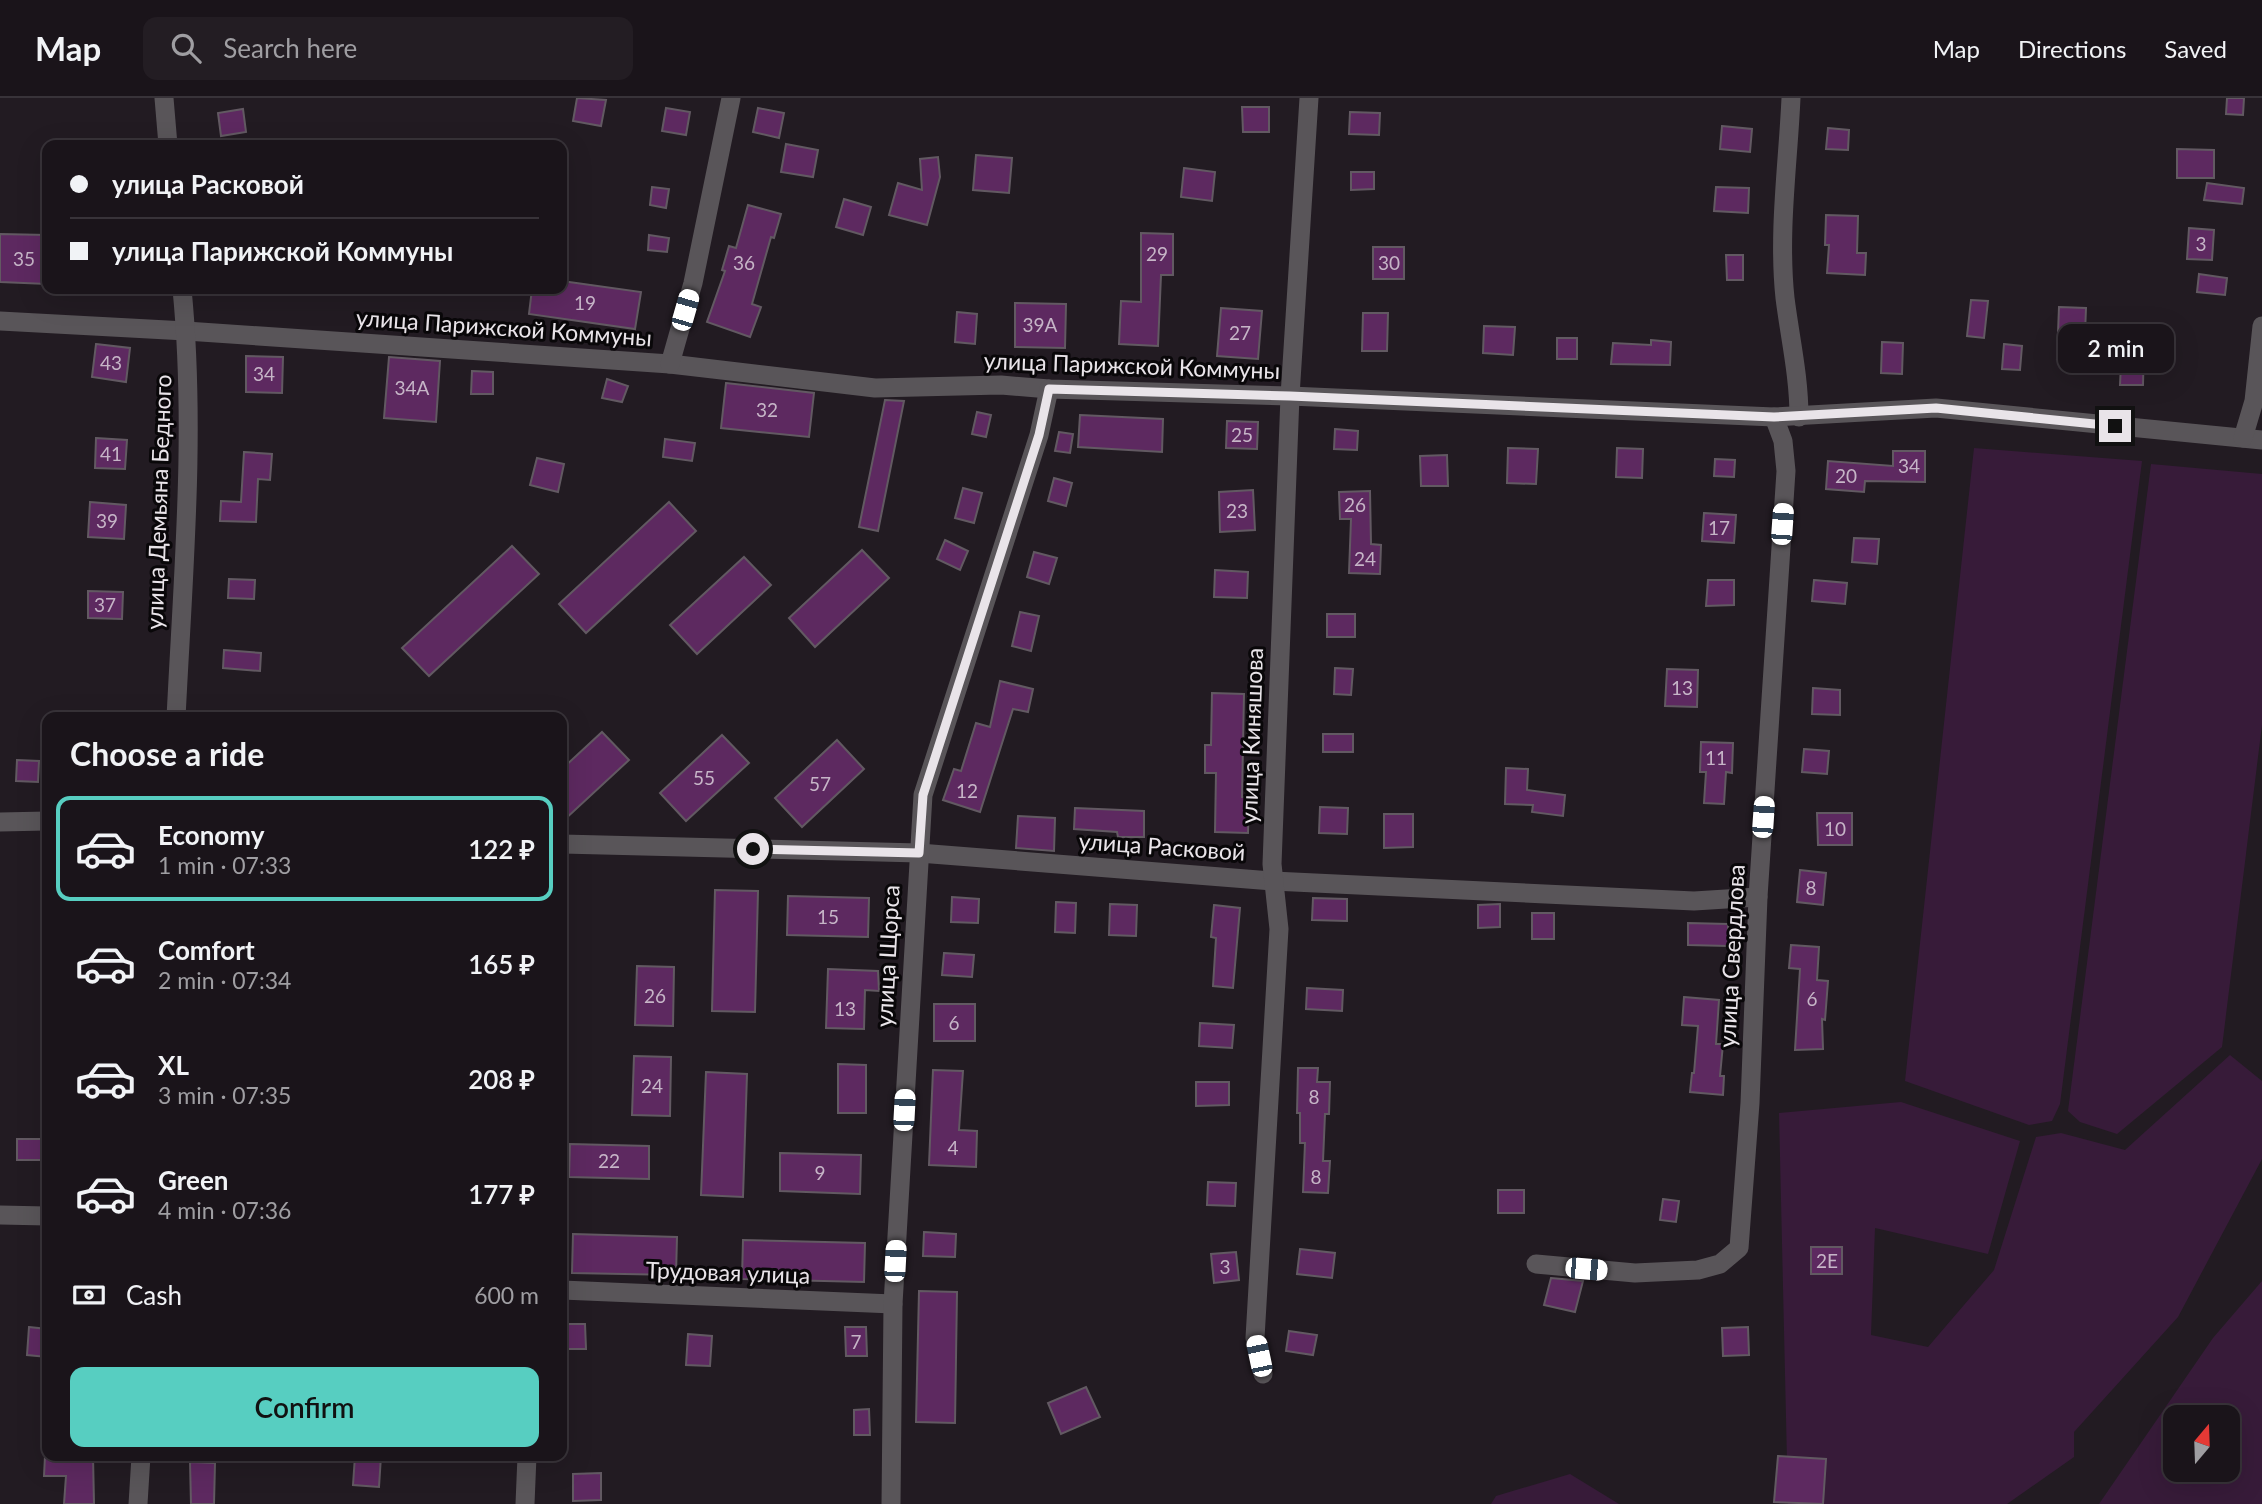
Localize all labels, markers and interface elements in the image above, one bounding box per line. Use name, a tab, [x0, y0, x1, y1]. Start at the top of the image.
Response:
search box	[143, 17, 633, 80]
text: Map	[35, 28, 101, 68]
icon: search	[167, 29, 205, 67]
text: Search here	[223, 32, 357, 64]
text: Map	[1933, 34, 1980, 63]
text: Directions	[2018, 34, 2126, 63]
text: Saved	[2164, 34, 2227, 63]
text: улица Расковой	[112, 168, 304, 200]
house number: 3	[2195, 232, 2207, 255]
text: улица Парижской Коммуны	[112, 235, 453, 267]
house number: 29	[1146, 242, 1168, 265]
house number: 35	[13, 247, 35, 270]
house number: 36	[733, 251, 755, 274]
house number: 30	[1378, 251, 1400, 274]
car	[670, 287, 701, 333]
house number: 19	[574, 291, 596, 314]
street label: улица Парижской Коммуны	[355, 303, 653, 351]
house number: 39А	[1023, 313, 1058, 336]
house number: 27	[1229, 321, 1251, 344]
callout: 2 min	[2057, 324, 2173, 374]
text: 2 min	[2088, 334, 2144, 362]
street label: улица Парижской Коммуны	[983, 346, 1281, 384]
house number: 43	[100, 351, 122, 374]
house number: 34	[253, 362, 275, 385]
street label: улица Демьяна Бедного	[140, 374, 176, 630]
house number: 34А	[395, 376, 430, 399]
house number: 32	[756, 398, 778, 421]
route end	[2099, 410, 2131, 442]
house number: 25	[1231, 423, 1253, 446]
house number: 41	[100, 442, 122, 465]
house number: 34	[1898, 454, 1920, 477]
house number: 20	[1835, 464, 1857, 487]
house number: 26	[1344, 493, 1366, 516]
house number: 23	[1226, 499, 1248, 522]
car	[1771, 502, 1794, 546]
house number: 39	[96, 509, 118, 532]
house number: 17	[1708, 516, 1730, 539]
house number: 24	[1354, 547, 1376, 570]
house number: 37	[94, 593, 116, 616]
street label: улица Киняшова	[1234, 647, 1268, 825]
house number: 13	[1671, 676, 1693, 699]
text: Choose a ride	[70, 734, 264, 773]
house number: 11	[1705, 746, 1727, 769]
house number: 55	[693, 766, 715, 789]
house number: 57	[809, 772, 831, 795]
house number: 12	[956, 779, 978, 802]
car	[1752, 795, 1775, 839]
icon: car	[74, 817, 137, 880]
house number: 10	[1824, 817, 1846, 840]
text: Economy	[158, 819, 264, 851]
street label: улица Расковой	[1078, 826, 1246, 866]
text: 122 ₽	[468, 833, 535, 865]
route start	[737, 833, 769, 865]
text: 1 min · 07:33	[158, 851, 291, 879]
street label: улица Свердлова	[1712, 864, 1750, 1048]
house number: 8	[1805, 876, 1817, 899]
street label: улица Щорса	[869, 884, 905, 1028]
house number: 15	[817, 905, 839, 928]
icon: car	[74, 932, 137, 995]
text: Comfort	[158, 934, 255, 966]
text: 165 ₽	[468, 948, 535, 980]
text: 2 min · 07:34	[158, 966, 291, 994]
house number: 26	[644, 984, 666, 1007]
house number: 6	[1806, 987, 1818, 1010]
house number: 13	[834, 997, 856, 1020]
house number: 6	[948, 1011, 960, 1034]
icon: car	[74, 1047, 137, 1110]
text: XL	[158, 1049, 189, 1081]
text: 208 ₽	[468, 1063, 535, 1095]
house number: 24	[641, 1074, 663, 1097]
text: 3 min · 07:35	[158, 1081, 291, 1109]
house number: 8	[1308, 1085, 1320, 1108]
car	[893, 1088, 916, 1132]
house number: 4	[947, 1136, 959, 1159]
house number: 22	[598, 1149, 620, 1172]
house number: 9	[814, 1161, 826, 1184]
icon: car	[74, 1162, 137, 1225]
text: Green	[158, 1164, 228, 1196]
house number: 8	[1310, 1165, 1322, 1188]
text: 177 ₽	[468, 1178, 535, 1210]
text: 4 min · 07:36	[158, 1196, 291, 1224]
car	[884, 1239, 907, 1283]
house number: 2Е	[1816, 1249, 1838, 1272]
street label: Трудовая улица	[645, 1255, 811, 1289]
house number: 3	[1219, 1255, 1231, 1278]
car	[1565, 1257, 1608, 1281]
icon: cash	[70, 1276, 108, 1314]
text: Cash	[126, 1279, 182, 1311]
text: 600 m	[474, 1281, 539, 1309]
house number: 7	[850, 1330, 862, 1353]
car	[1245, 1333, 1274, 1379]
button: Confirm	[70, 1367, 539, 1447]
north arrow	[2163, 1405, 2240, 1482]
map controls	[2163, 1405, 2240, 1482]

